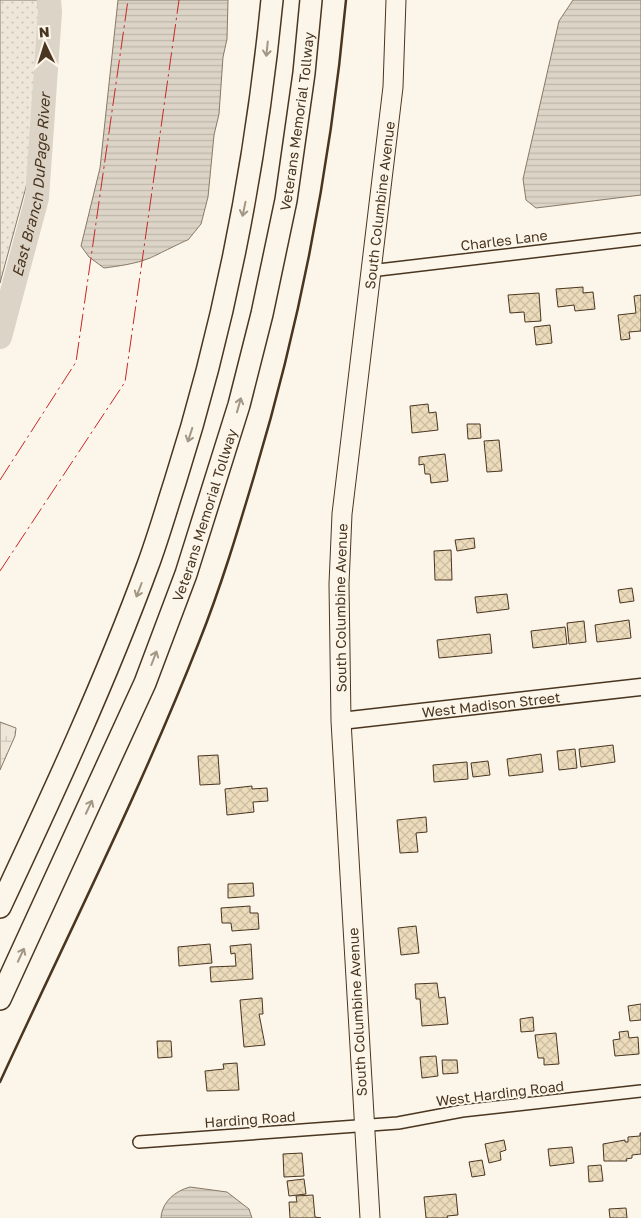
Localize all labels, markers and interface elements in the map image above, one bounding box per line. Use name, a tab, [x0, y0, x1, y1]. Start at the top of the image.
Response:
north arrow	[20, 20, 70, 70]
text: N	[38, 23, 50, 40]
street label: Veterans Memorial Tollway	[275, 31, 316, 212]
one-way arrow	[262, 40, 272, 56]
water label: East Branch DuPage River	[7, 90, 53, 279]
street label: South Columbine Avenue	[360, 120, 397, 290]
one-way arrow	[238, 201, 248, 217]
street label: Charles Lane	[459, 226, 549, 254]
one-way arrow	[235, 397, 244, 413]
street label: Veterans Memorial Tollway	[168, 426, 240, 604]
one-way arrow	[184, 427, 194, 443]
street label: South Columbine Avenue	[330, 523, 350, 692]
one-way arrow	[134, 581, 143, 597]
one-way arrow	[150, 651, 159, 667]
street label: West Madison Street	[421, 688, 561, 720]
one-way arrow	[85, 800, 94, 815]
street label: South Columbine Avenue	[344, 927, 370, 1097]
one-way arrow	[16, 948, 26, 963]
street label: West Harding Road	[435, 1077, 565, 1109]
street label: Harding Road	[204, 1107, 296, 1131]

